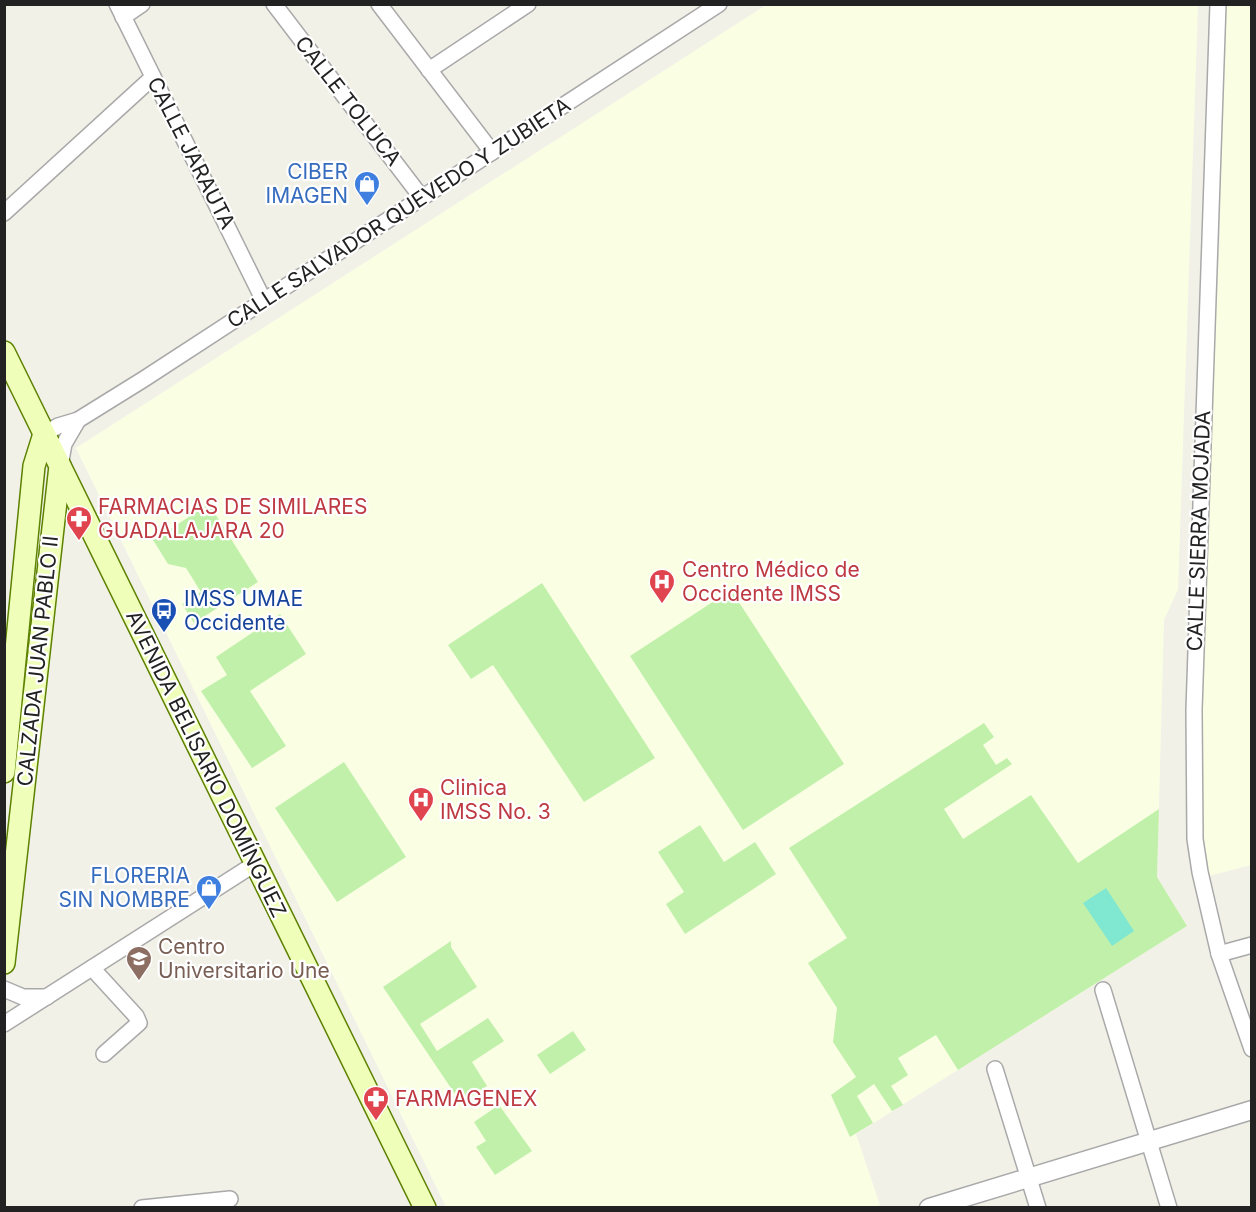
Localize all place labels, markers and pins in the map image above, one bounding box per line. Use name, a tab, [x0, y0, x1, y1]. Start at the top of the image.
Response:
place label: CIBER IMAGEN	[266, 159, 348, 208]
shop icon: CIBER IMAGEN	[352, 169, 382, 207]
place label: FARMACIAS DE SIMILARES GUADALAJARA 20	[98, 494, 367, 543]
pharmacy icon: FARMACIAS DE SIMILARES GUADALAJARA 20	[64, 504, 94, 542]
place label: Centro Médico de Occidente IMSS	[682, 557, 860, 606]
hospital icon: Centro Médico de Occidente IMSS	[647, 567, 677, 605]
place label: IMSS UMAE Occidente	[184, 586, 303, 635]
bus stop icon: IMSS UMAE Occidente	[149, 596, 179, 634]
place label: Clinica IMSS No. 3	[440, 775, 551, 824]
hospital icon: Clinica IMSS No. 3	[406, 785, 436, 823]
place label: FLORERIA SIN NOMBRE	[58, 863, 190, 912]
shop icon: FLORERIA SIN NOMBRE	[194, 873, 224, 911]
place label: Centro Universitario Une	[158, 934, 330, 983]
school or university icon: Centro Universitario Une	[124, 944, 154, 982]
pharmacy icon: FARMAGENEX	[361, 1084, 391, 1122]
place label: FARMAGENEX	[395, 1086, 537, 1111]

